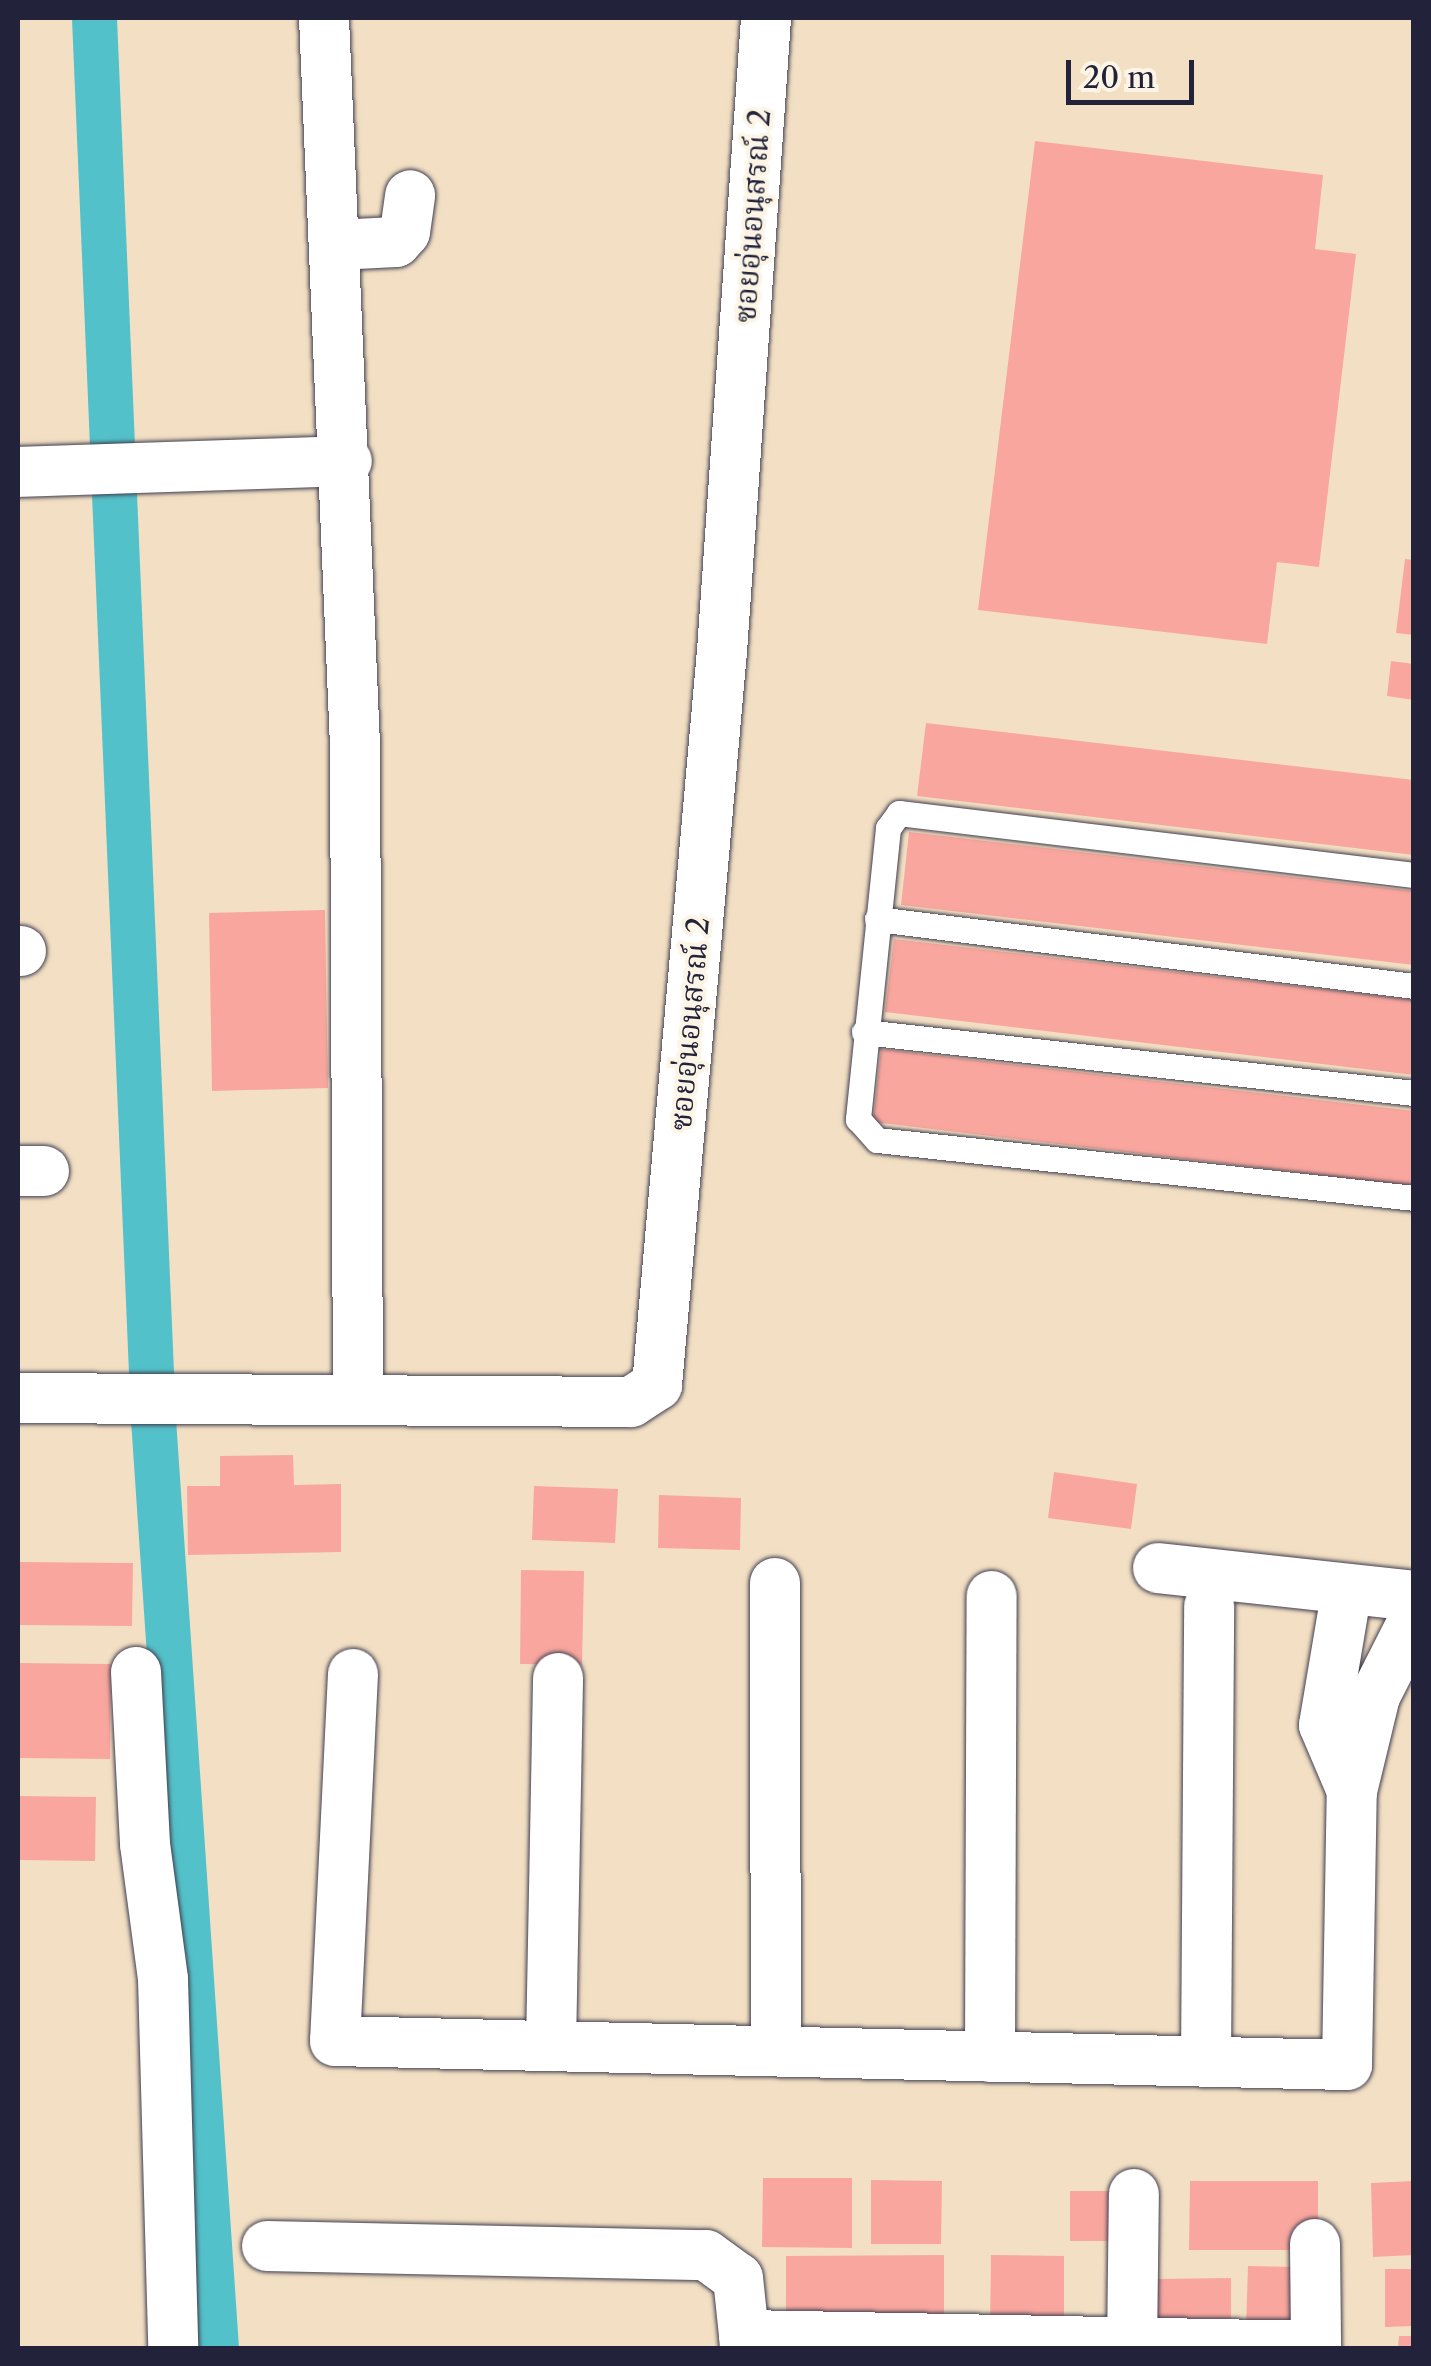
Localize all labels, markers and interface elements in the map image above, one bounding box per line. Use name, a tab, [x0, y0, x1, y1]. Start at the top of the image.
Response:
scale bar	[1071, 40, 1198, 102]
text: 20 m	[1083, 59, 1155, 96]
street label: ซอยอุ่นอนุสรณ์ 2	[728, 108, 778, 324]
street label: ซอยอุ่นอนุสรณ์ 2	[663, 916, 717, 1132]

